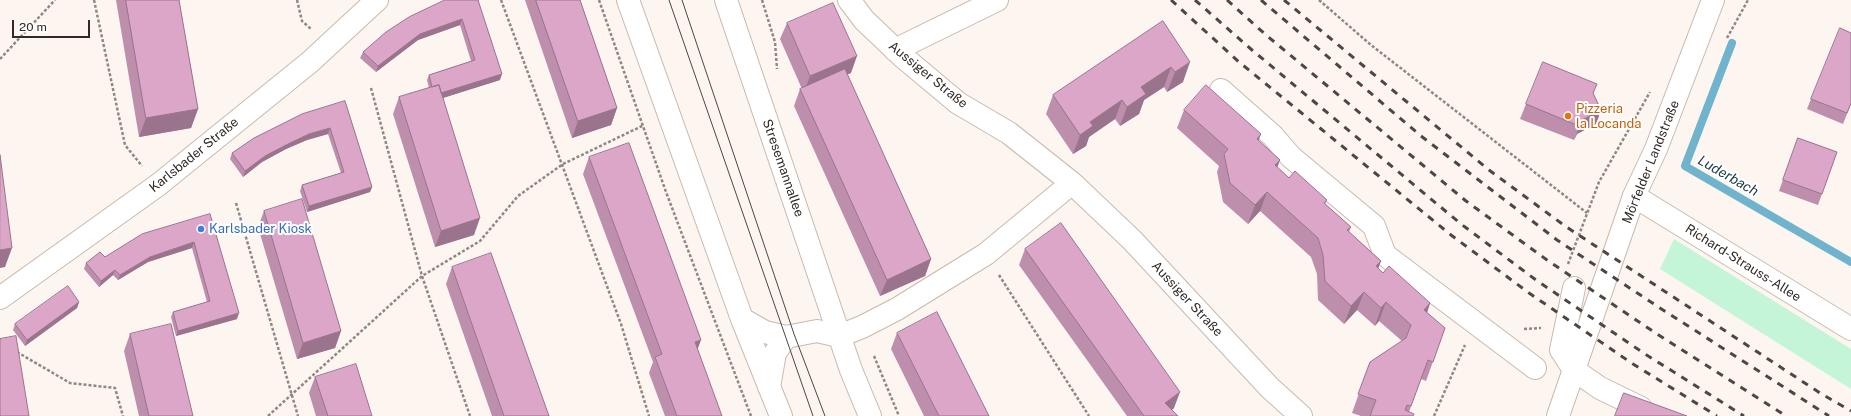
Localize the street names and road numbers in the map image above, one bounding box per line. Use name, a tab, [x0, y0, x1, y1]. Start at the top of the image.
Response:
street label: Aussiger Straße	[885, 38, 971, 112]
street label: Mörfelder Landstraße	[1619, 98, 1683, 226]
street label: Karlsbader Straße	[146, 114, 242, 196]
street label: Stresemannallee	[759, 117, 807, 219]
street label: Richard-Strauss-Allee	[1682, 221, 1804, 305]
street label: Aussiger Straße	[1148, 258, 1226, 340]

